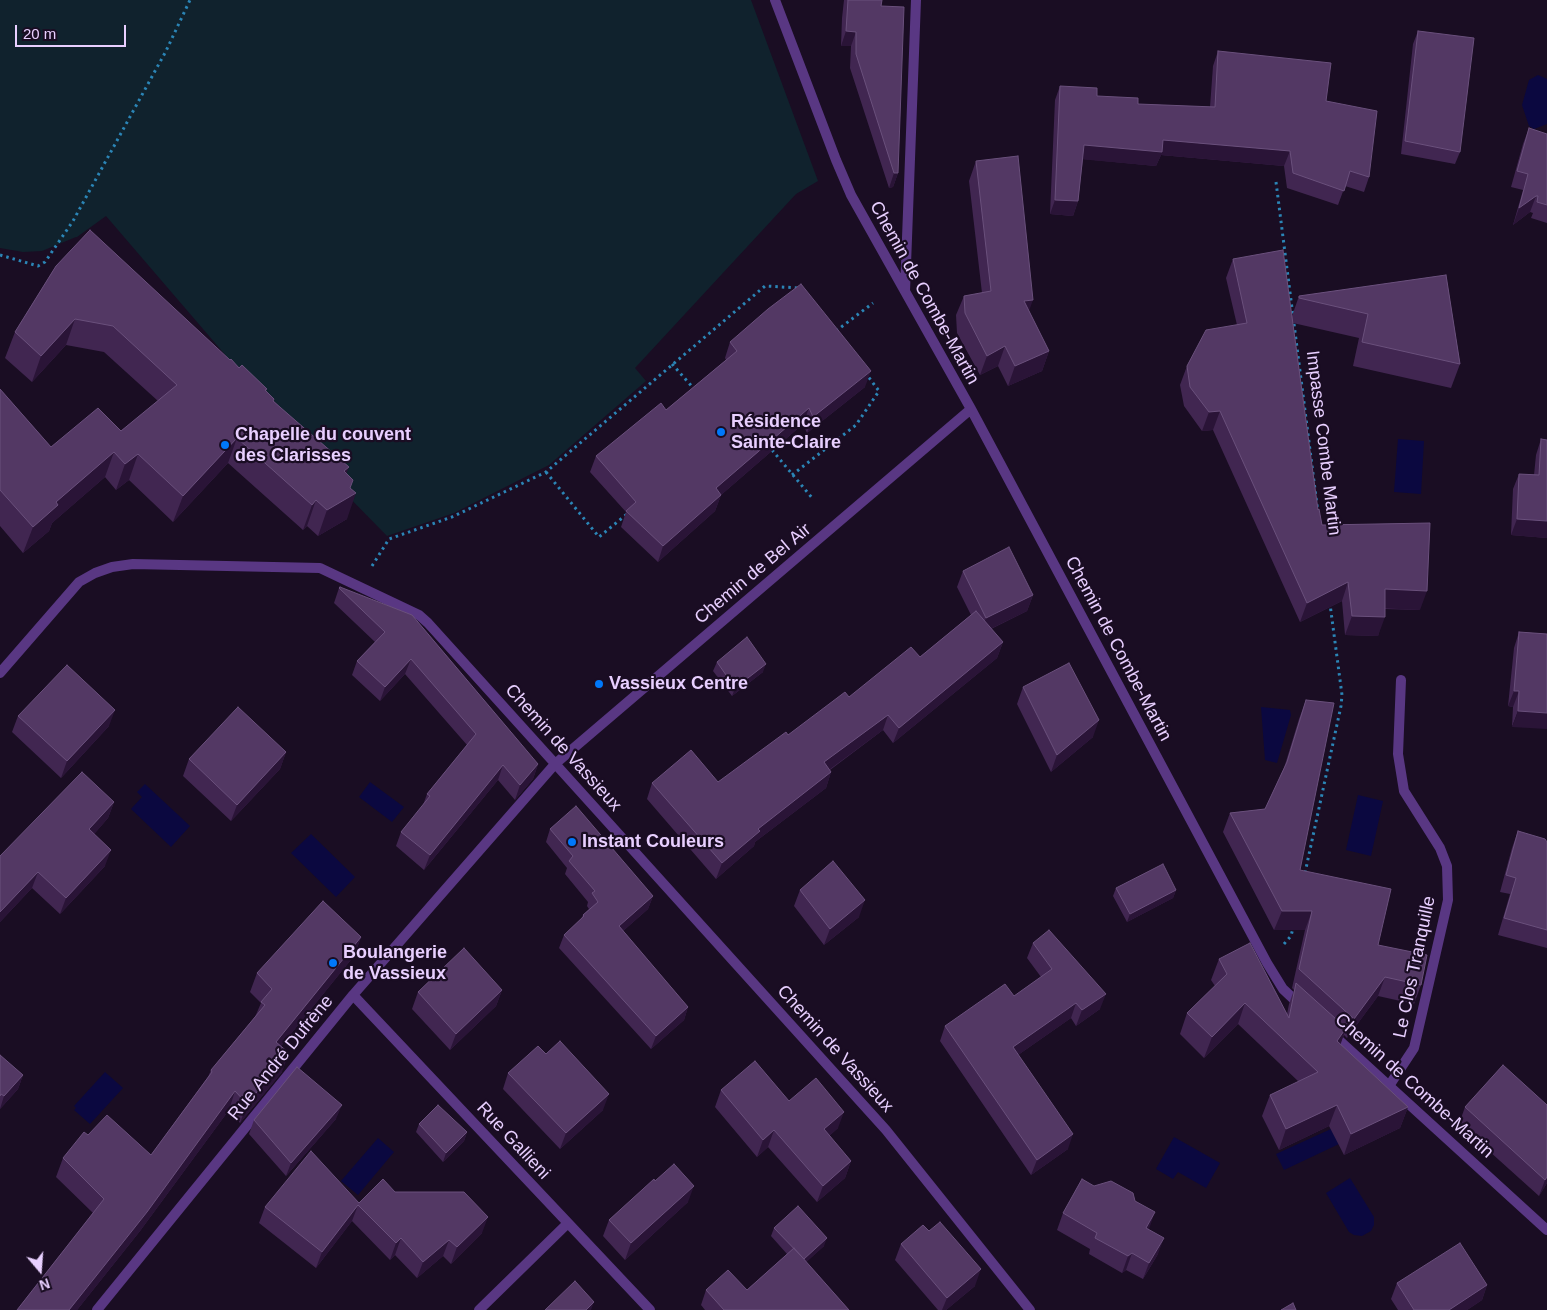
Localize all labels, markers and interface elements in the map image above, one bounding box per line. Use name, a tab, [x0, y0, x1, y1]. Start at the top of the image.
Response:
scale bar	[18, 15, 129, 47]
text: 20 m	[23, 25, 56, 42]
street label: Chemin de Combe-Martin	[865, 198, 983, 388]
street label: Impasse Combe Martin	[1301, 349, 1345, 537]
place label: Résidence Sainte-Claire	[731, 411, 841, 454]
place label: Chapelle du couvent des Clarisses	[235, 424, 411, 466]
marker: Résidence Sainte-Claire	[715, 426, 727, 438]
marker: Chapelle du couvent des Clarisses	[219, 439, 231, 451]
street label: Chemin de Bel Air	[690, 519, 816, 629]
street label: Chemin de Combe-Martin	[1060, 553, 1176, 745]
place label: Vassieux Centre	[609, 673, 748, 695]
marker: Vassieux Centre	[593, 678, 605, 690]
street label: Chemin de Vassieux	[500, 680, 626, 816]
place label: Instant Couleurs	[582, 831, 724, 853]
marker: Instant Couleurs	[566, 836, 578, 848]
street label: Le Clos Tranquille	[1389, 894, 1441, 1040]
place label: Boulangerie de Vassieux	[343, 942, 447, 984]
marker: Boulangerie de Vassieux	[327, 957, 339, 969]
street label: Chemin de Vassieux	[772, 981, 898, 1117]
street label: Rue André Dufrène	[224, 991, 338, 1125]
street label: Chemin de Combe-Martin	[1330, 1009, 1498, 1163]
street label: Rue Gallieni	[472, 1098, 554, 1184]
north arrow	[15, 1245, 65, 1295]
text: N	[37, 1275, 52, 1293]

